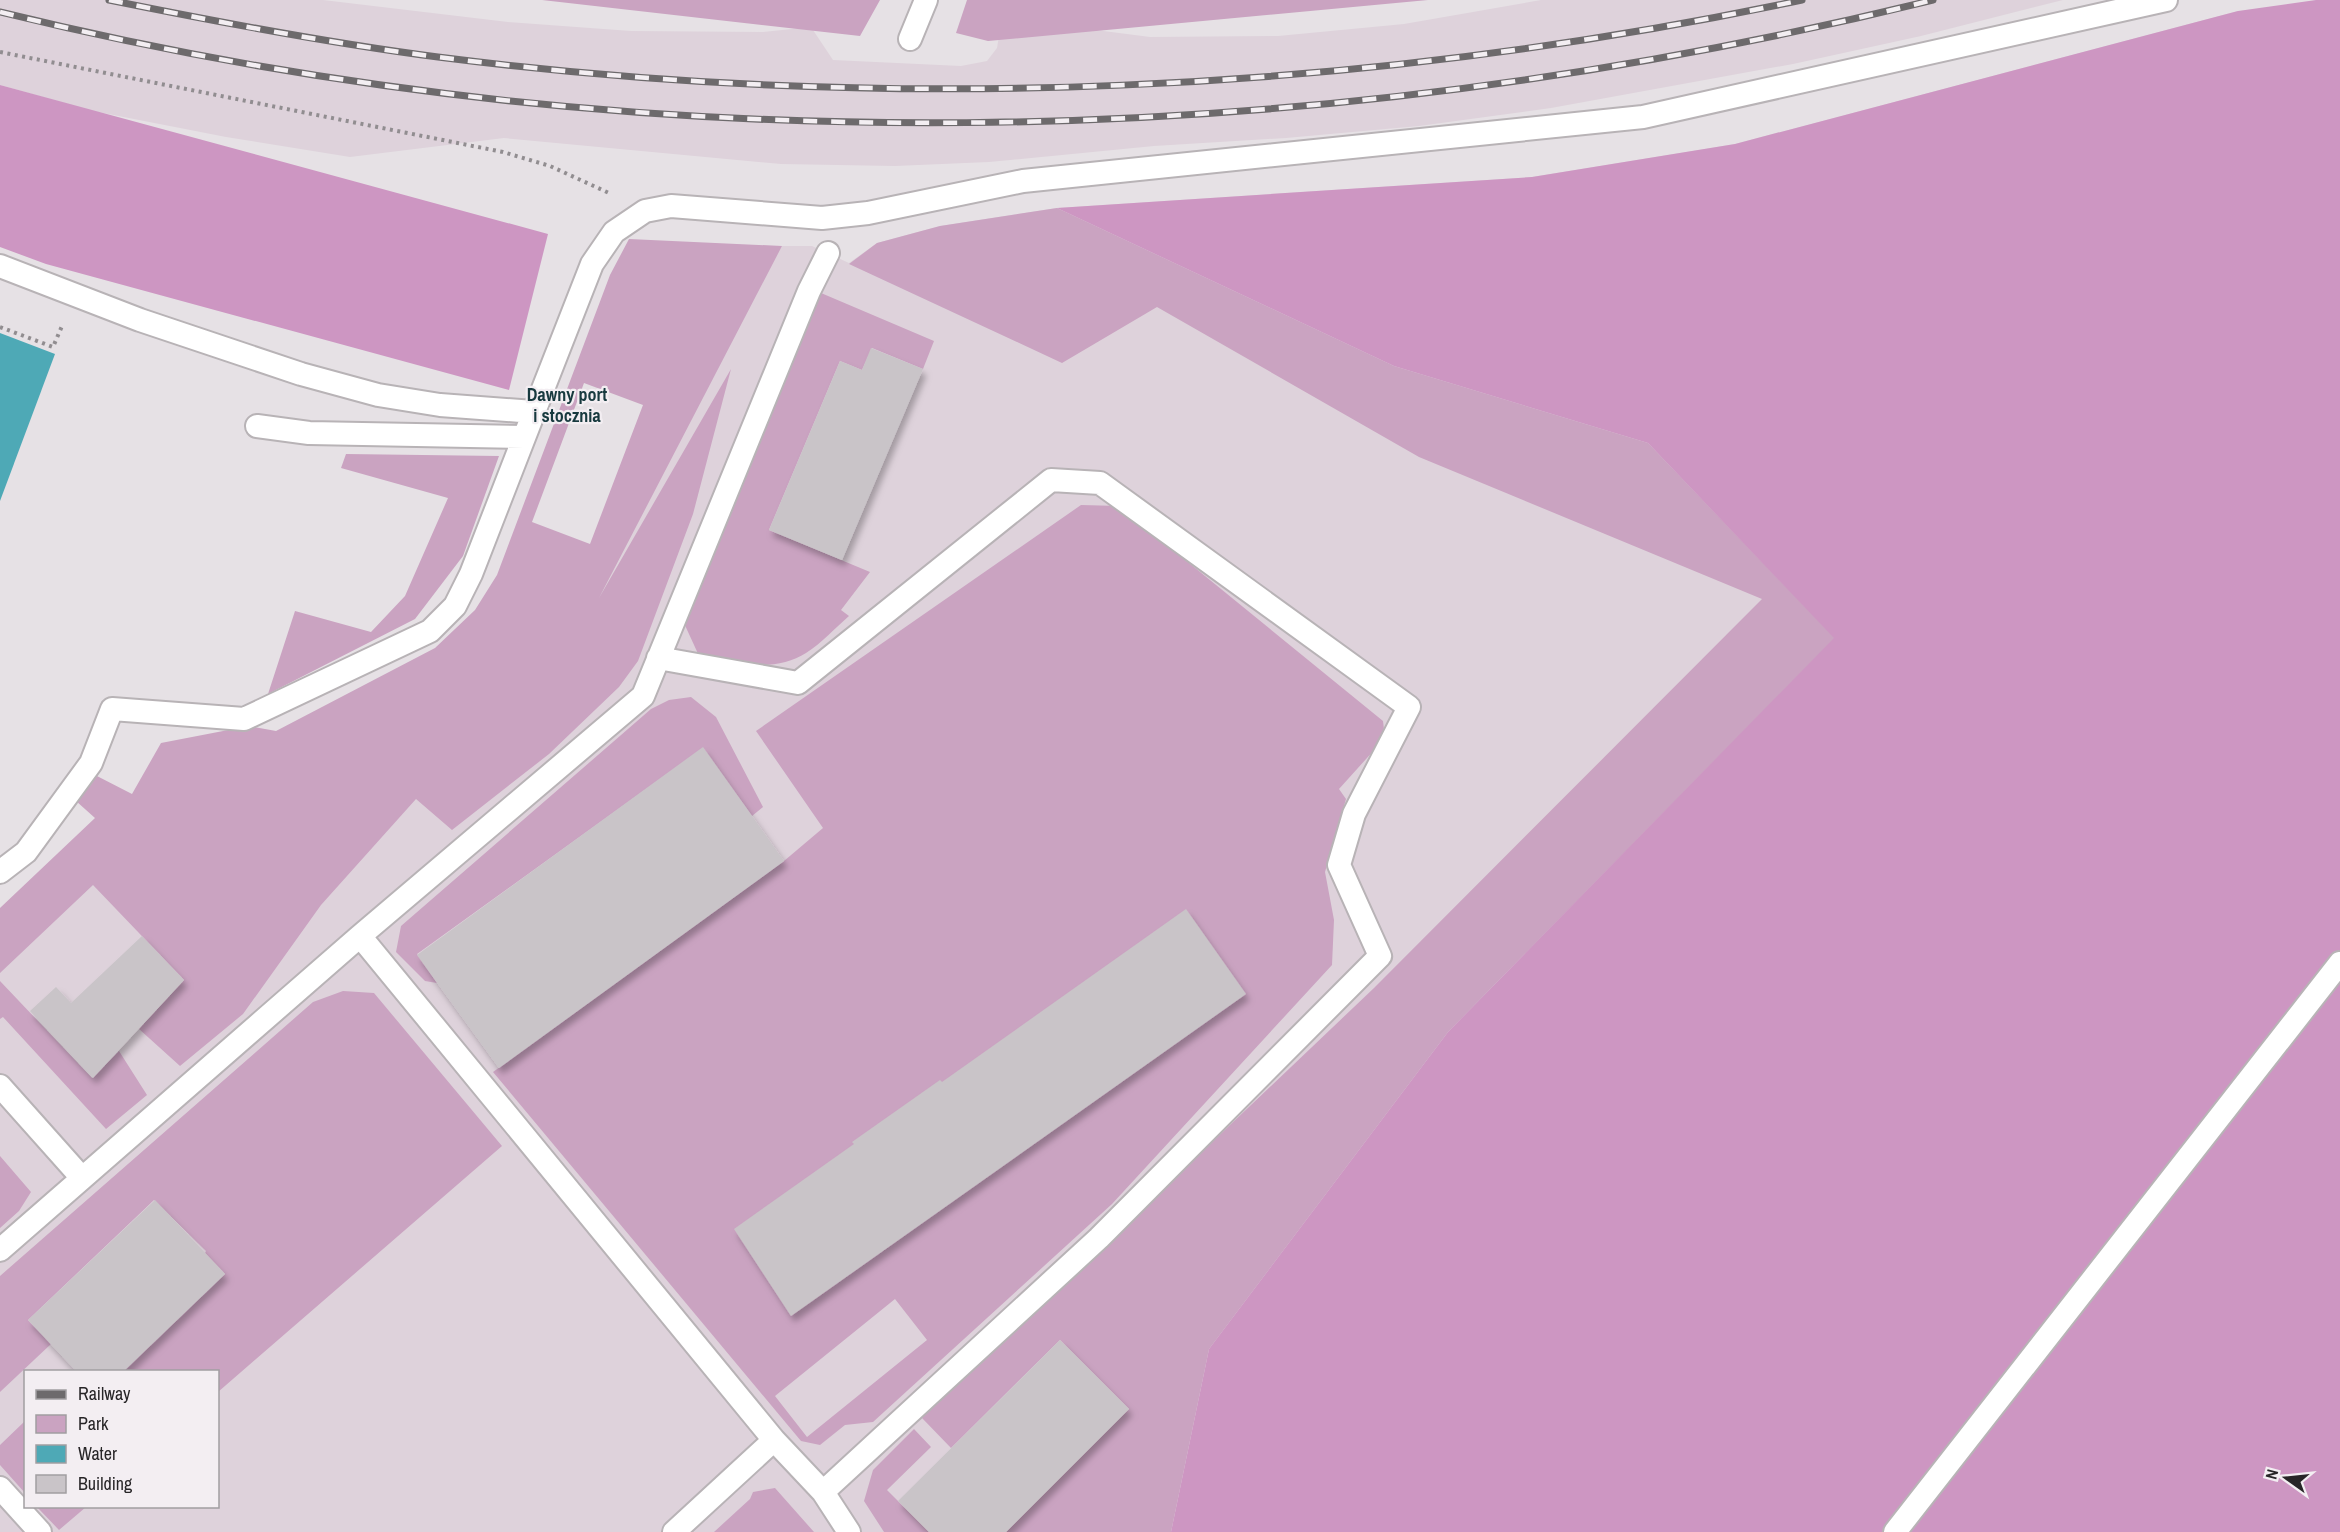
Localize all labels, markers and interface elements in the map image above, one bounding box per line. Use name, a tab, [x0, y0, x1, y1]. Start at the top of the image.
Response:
district label: Dawny port i stocznia	[527, 382, 607, 428]
legend	[24, 1370, 219, 1508]
text: Railway	[78, 1381, 131, 1406]
text: Park	[78, 1411, 109, 1436]
text: Water	[78, 1441, 117, 1466]
north arrow	[2256, 1448, 2316, 1508]
text: N	[2260, 1467, 2283, 1482]
text: Building	[78, 1471, 133, 1496]

